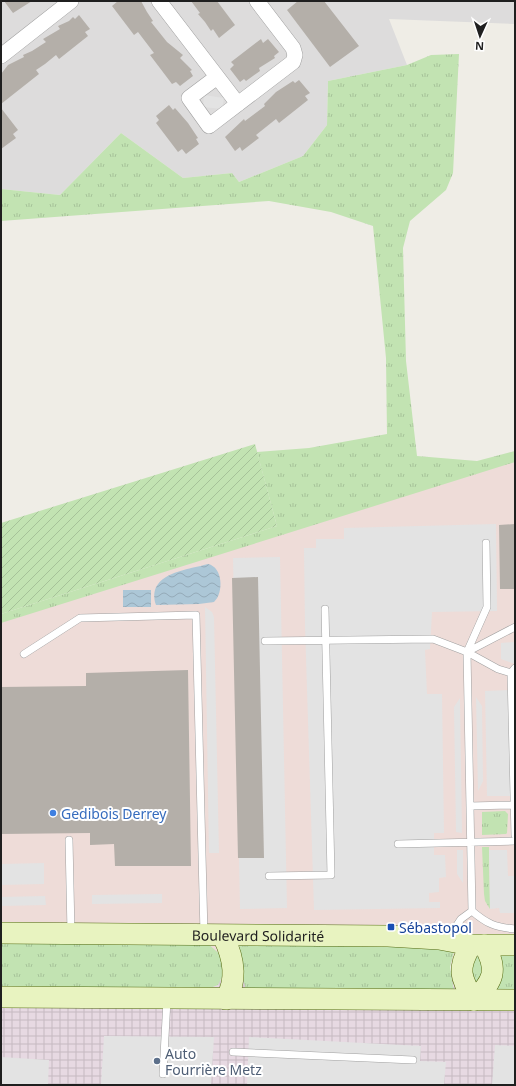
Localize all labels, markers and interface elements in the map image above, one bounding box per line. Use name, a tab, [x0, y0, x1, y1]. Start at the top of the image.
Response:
north arrow	[460, 16, 500, 56]
text: N	[475, 39, 484, 54]
place label: Gedibois Derrey	[61, 804, 167, 823]
marker: Gedibois Derrey	[48, 808, 58, 818]
place label: Sébastopol	[399, 918, 472, 937]
marker: Sébastopol	[386, 922, 396, 932]
street label: Boulevard Solidarité	[192, 925, 324, 945]
place label: Auto Fourrière Metz	[165, 1044, 262, 1079]
marker: Auto Fourrière Metz	[152, 1056, 162, 1066]

